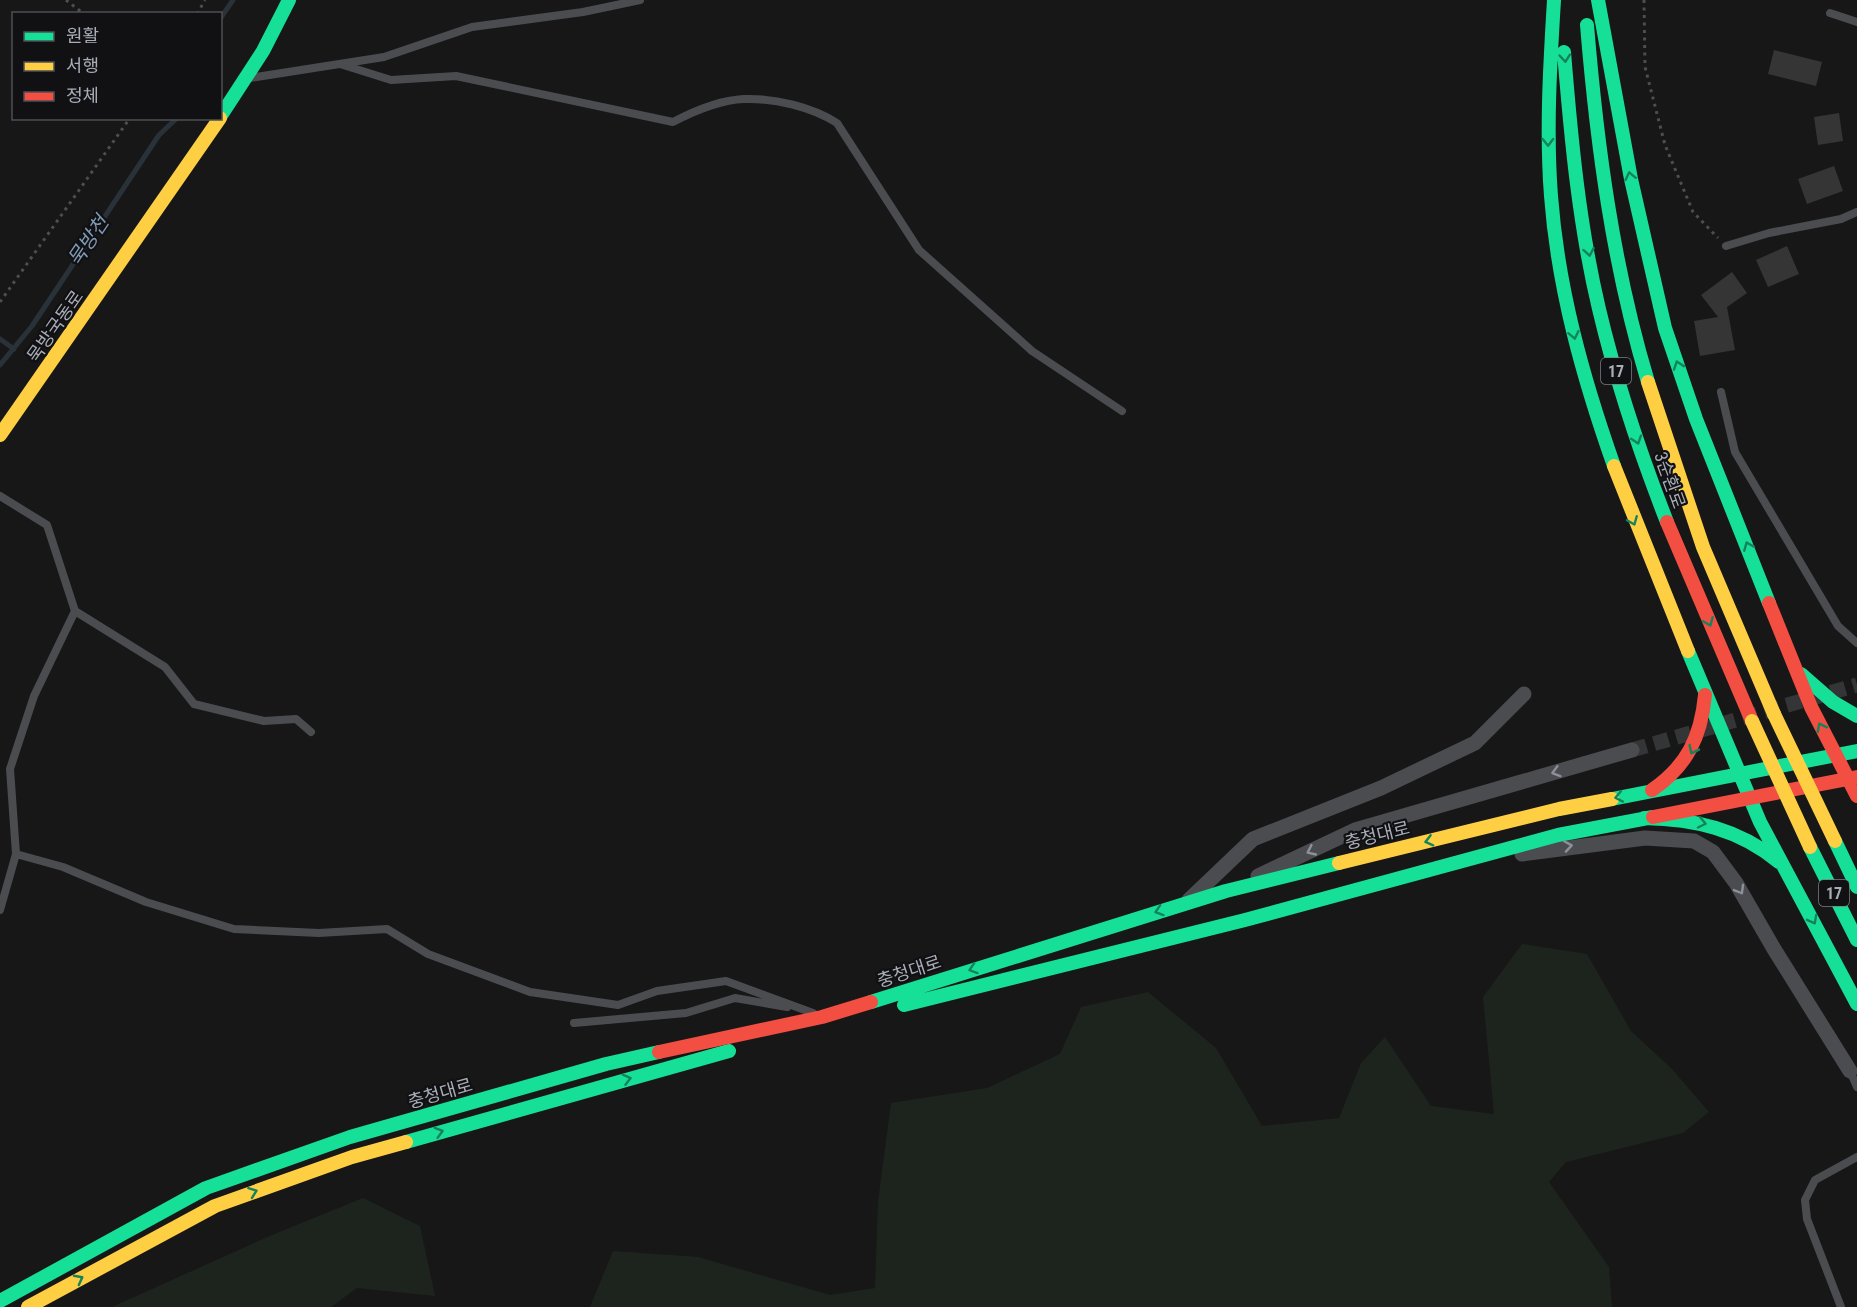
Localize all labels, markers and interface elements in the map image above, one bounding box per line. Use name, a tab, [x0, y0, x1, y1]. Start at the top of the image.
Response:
legend	[12, 12, 222, 120]
text: 원활	[66, 25, 99, 46]
one-way arrow	[1558, 54, 1571, 63]
text: 서행	[66, 55, 99, 76]
text: 정체	[66, 85, 99, 106]
one-way arrow	[1542, 138, 1554, 147]
one-way arrow	[1625, 171, 1638, 181]
water label: 묵방천	[63, 209, 115, 271]
one-way arrow	[1582, 246, 1595, 256]
street label: 묵방국동로	[23, 286, 87, 366]
one-way arrow	[1566, 330, 1579, 340]
road number: 17	[1601, 358, 1631, 384]
one-way arrow	[1672, 360, 1685, 371]
one-way arrow	[1630, 434, 1642, 445]
street label: 3순환로	[1650, 449, 1690, 511]
one-way arrow	[1626, 514, 1638, 525]
one-way arrow	[1743, 542, 1755, 553]
one-way arrow	[1702, 615, 1714, 626]
one-way arrow	[1817, 723, 1828, 733]
one-way arrow	[1688, 743, 1700, 754]
one-way arrow	[1551, 765, 1561, 778]
one-way arrow	[1615, 790, 1625, 803]
one-way arrow	[1697, 816, 1707, 829]
street label: 충청대로	[1342, 817, 1412, 853]
one-way arrow	[1425, 834, 1435, 846]
one-way arrow	[1563, 841, 1572, 853]
one-way arrow	[1306, 844, 1317, 856]
road number: 17	[1819, 880, 1849, 906]
one-way arrow	[1732, 884, 1744, 894]
one-way arrow	[1154, 903, 1165, 916]
one-way arrow	[1806, 914, 1817, 924]
street label: 충청대로	[874, 951, 944, 991]
one-way arrow	[968, 962, 979, 975]
street label: 충청대로	[405, 1074, 475, 1112]
one-way arrow	[621, 1074, 631, 1086]
one-way arrow	[433, 1127, 444, 1139]
one-way arrow	[248, 1187, 258, 1200]
one-way arrow	[73, 1275, 84, 1286]

